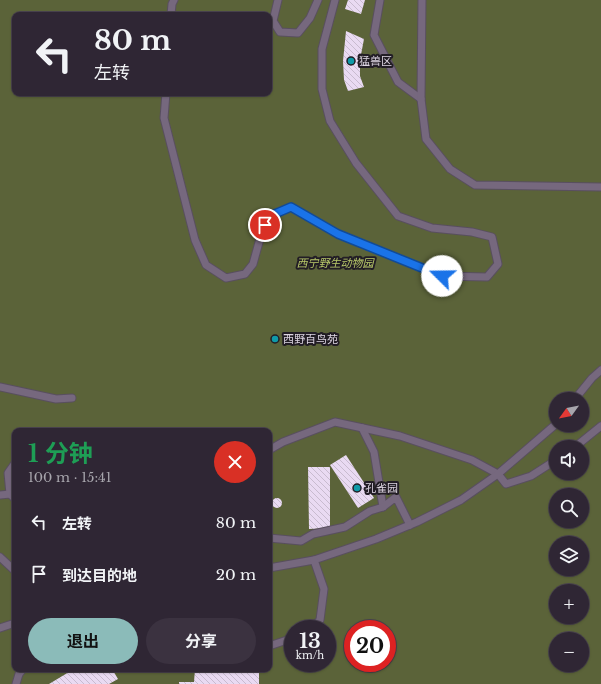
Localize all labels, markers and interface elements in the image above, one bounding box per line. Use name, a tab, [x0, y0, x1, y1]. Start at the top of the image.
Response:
text: 80 m	[94, 23, 171, 58]
icon: left	[28, 28, 80, 80]
place label: 猛兽区	[359, 54, 392, 68]
marker: 猛兽区	[346, 56, 356, 66]
text: 左转	[94, 62, 130, 84]
pin	[248, 208, 282, 242]
icon: arrive	[254, 214, 276, 236]
position arrow	[421, 255, 463, 297]
park label: 西宁野生动物园	[297, 256, 375, 270]
place label: 西野百鸟苑	[283, 332, 338, 346]
marker: 西野百鸟苑	[270, 334, 280, 344]
north arrow	[549, 392, 589, 432]
map controls	[549, 392, 589, 672]
text: 1 分钟	[28, 439, 93, 468]
button: sound	[549, 440, 589, 480]
button: close	[214, 441, 256, 483]
text: 100 m · 15:41	[28, 469, 112, 486]
place label: 孔雀园	[365, 481, 398, 495]
marker: 孔雀园	[352, 483, 362, 493]
button: search	[549, 488, 589, 528]
icon: left	[28, 511, 50, 533]
text: 80 m	[216, 513, 256, 532]
text: 左转	[62, 514, 92, 533]
button: layers	[549, 536, 589, 576]
icon: arrive	[28, 563, 50, 585]
text: 20 m	[216, 565, 256, 584]
text: 到达目的地	[62, 566, 137, 585]
button: +	[549, 584, 589, 624]
button: 退出	[28, 618, 138, 664]
button: 分享	[146, 618, 256, 664]
speed limit sign: 20	[344, 620, 396, 672]
text: 13	[299, 629, 321, 653]
button: −	[549, 632, 589, 672]
text: km/h	[296, 649, 324, 662]

